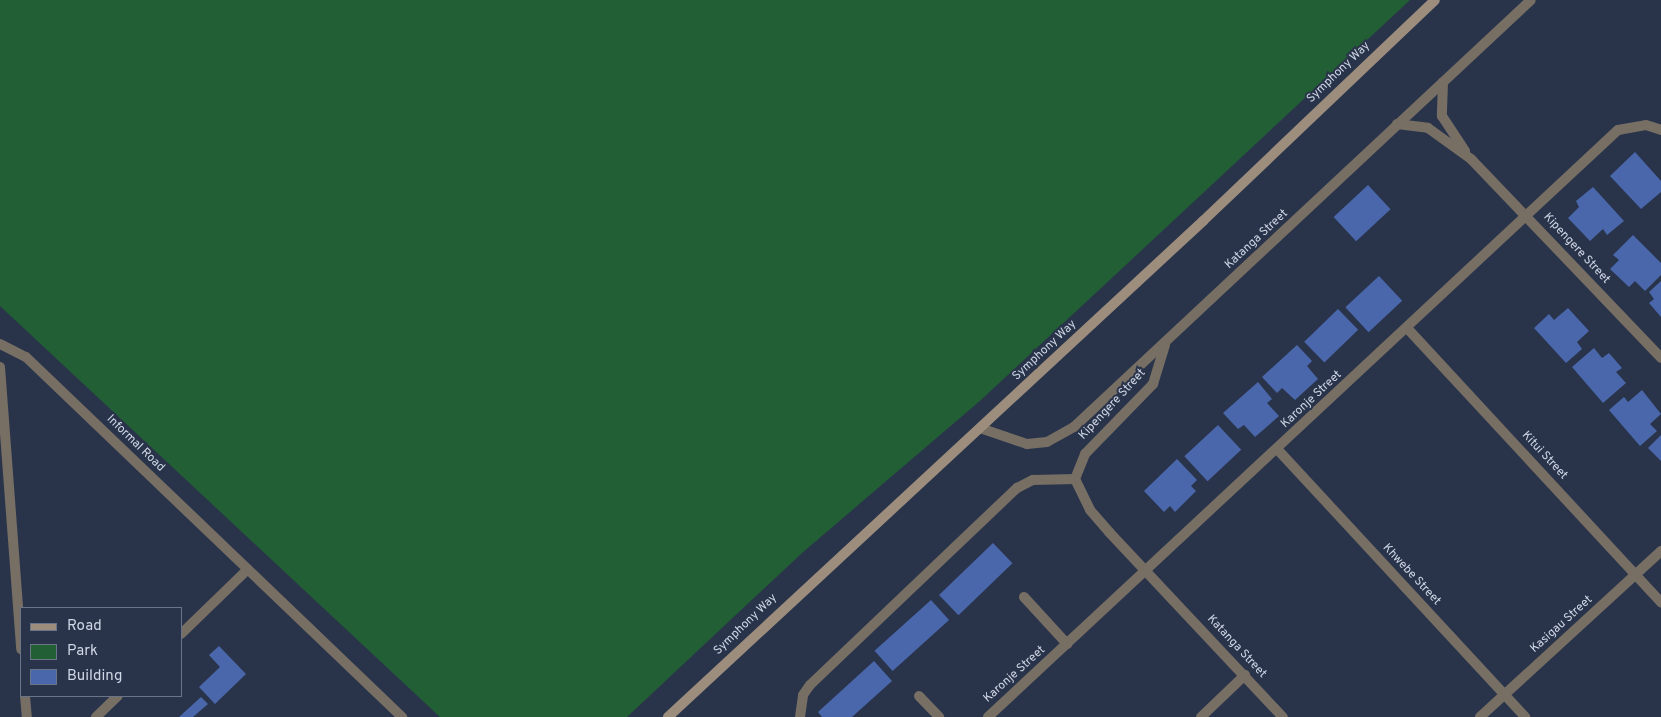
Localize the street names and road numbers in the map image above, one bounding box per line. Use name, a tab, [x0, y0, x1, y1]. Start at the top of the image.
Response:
street label: Symphony Way	[1304, 39, 1374, 107]
street label: Katanga Street	[1223, 207, 1291, 273]
street label: Kipengere Street	[1540, 211, 1612, 287]
street label: Symphony Way	[1010, 318, 1080, 384]
street label: Kipengere Street	[1077, 367, 1149, 443]
street label: Karonje Street	[1279, 368, 1345, 432]
street label: Informal Road	[103, 413, 167, 475]
street label: Kitui Street	[1518, 429, 1570, 483]
street label: Khwebe Street	[1379, 541, 1443, 609]
street label: Symphony Way	[711, 591, 781, 659]
street label: Kasigau Street	[1528, 593, 1596, 657]
street label: Katanga Street	[1203, 613, 1269, 681]
street label: Karonje Street	[981, 644, 1049, 706]

